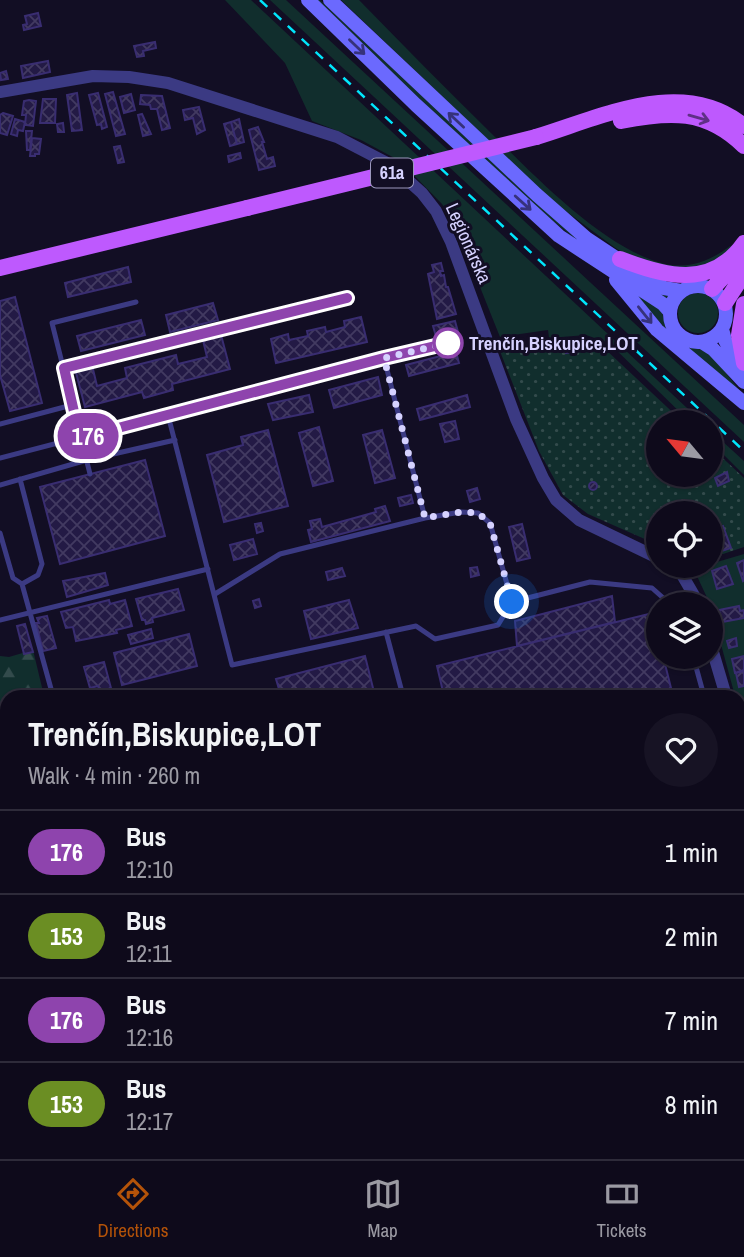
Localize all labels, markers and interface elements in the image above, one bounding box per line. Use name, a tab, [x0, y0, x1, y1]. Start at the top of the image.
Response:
one-way arrow	[348, 39, 365, 56]
one-way arrow	[447, 112, 465, 128]
one-way arrow	[688, 113, 710, 126]
road number: 61a	[371, 158, 413, 188]
one-way arrow	[514, 194, 531, 211]
street label: Legionárska	[440, 199, 498, 288]
one-way arrow	[637, 306, 653, 324]
marker: Trenčín,Biskupice,LOT	[433, 328, 463, 358]
place label: Trenčín,Biskupice,LOT	[469, 330, 638, 356]
north arrow	[646, 410, 723, 486]
map controls	[646, 410, 723, 669]
line badge: 176	[48, 413, 128, 459]
text: 176	[72, 420, 104, 452]
button: locate	[646, 501, 723, 578]
your location	[494, 584, 529, 619]
button: layers	[646, 592, 723, 669]
text: Trenčín,Biskupice,LOT	[28, 712, 321, 756]
button: heart	[644, 713, 718, 787]
text: Walk · 4 min · 260 m	[28, 760, 200, 791]
text: Bus	[126, 819, 166, 854]
text: 1 min	[665, 835, 718, 870]
text: 176	[50, 836, 83, 868]
text: 12:10	[126, 854, 173, 885]
text: Bus	[126, 903, 166, 938]
text: 2 min	[665, 919, 718, 954]
text: 153	[50, 920, 83, 952]
text: 12:11	[126, 938, 172, 969]
text: Bus	[126, 987, 166, 1022]
text: 7 min	[665, 1003, 718, 1038]
text: 176	[50, 1004, 83, 1036]
text: 12:16	[126, 1022, 173, 1053]
text: Bus	[126, 1071, 166, 1106]
text: 8 min	[665, 1087, 718, 1122]
text: 153	[50, 1088, 83, 1120]
text: 12:17	[126, 1106, 173, 1137]
tab: Directions	[98, 1175, 169, 1243]
tab: Map	[364, 1175, 402, 1243]
tab: Tickets	[597, 1175, 646, 1243]

